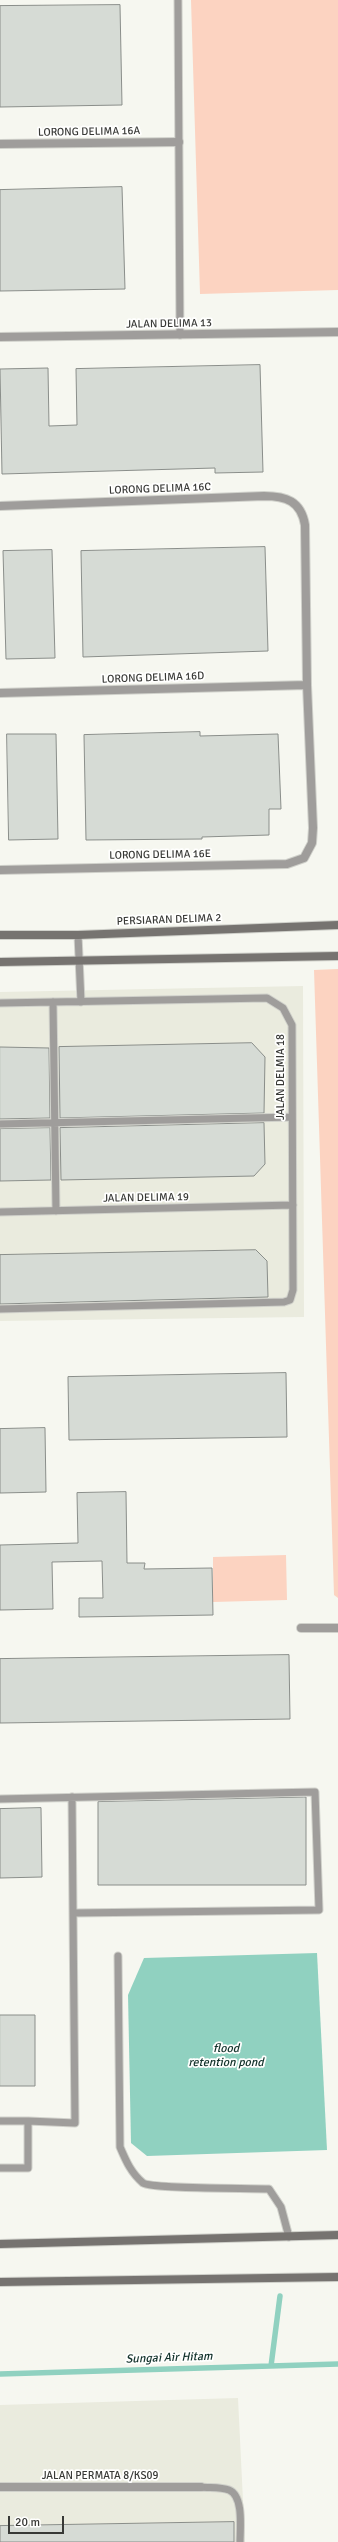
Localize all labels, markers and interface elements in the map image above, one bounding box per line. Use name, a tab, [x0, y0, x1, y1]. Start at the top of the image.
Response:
street label: LORONG DELIMA 16A	[38, 125, 140, 139]
street label: JALAN DELIMA 13	[126, 317, 212, 331]
street label: LORONG DELIMA 16C	[109, 481, 211, 497]
street label: LORONG DELIMA 16D	[102, 670, 204, 686]
street label: LORONG DELIMA 16E	[109, 848, 211, 862]
street label: PERSIARAN DELIMA 2	[117, 912, 221, 928]
street label: JALAN DELMIA 18	[274, 1034, 288, 1120]
street label: JALAN DELIMA 19	[103, 1191, 189, 1205]
water label: flood retention pond	[188, 2042, 264, 2070]
water label: Sungai Air Hitam	[125, 2349, 213, 2367]
street label: JALAN PERMATA 8/KS09	[42, 2469, 158, 2483]
scale bar	[10, 2508, 66, 2534]
text: 20 m	[15, 2515, 40, 2530]

